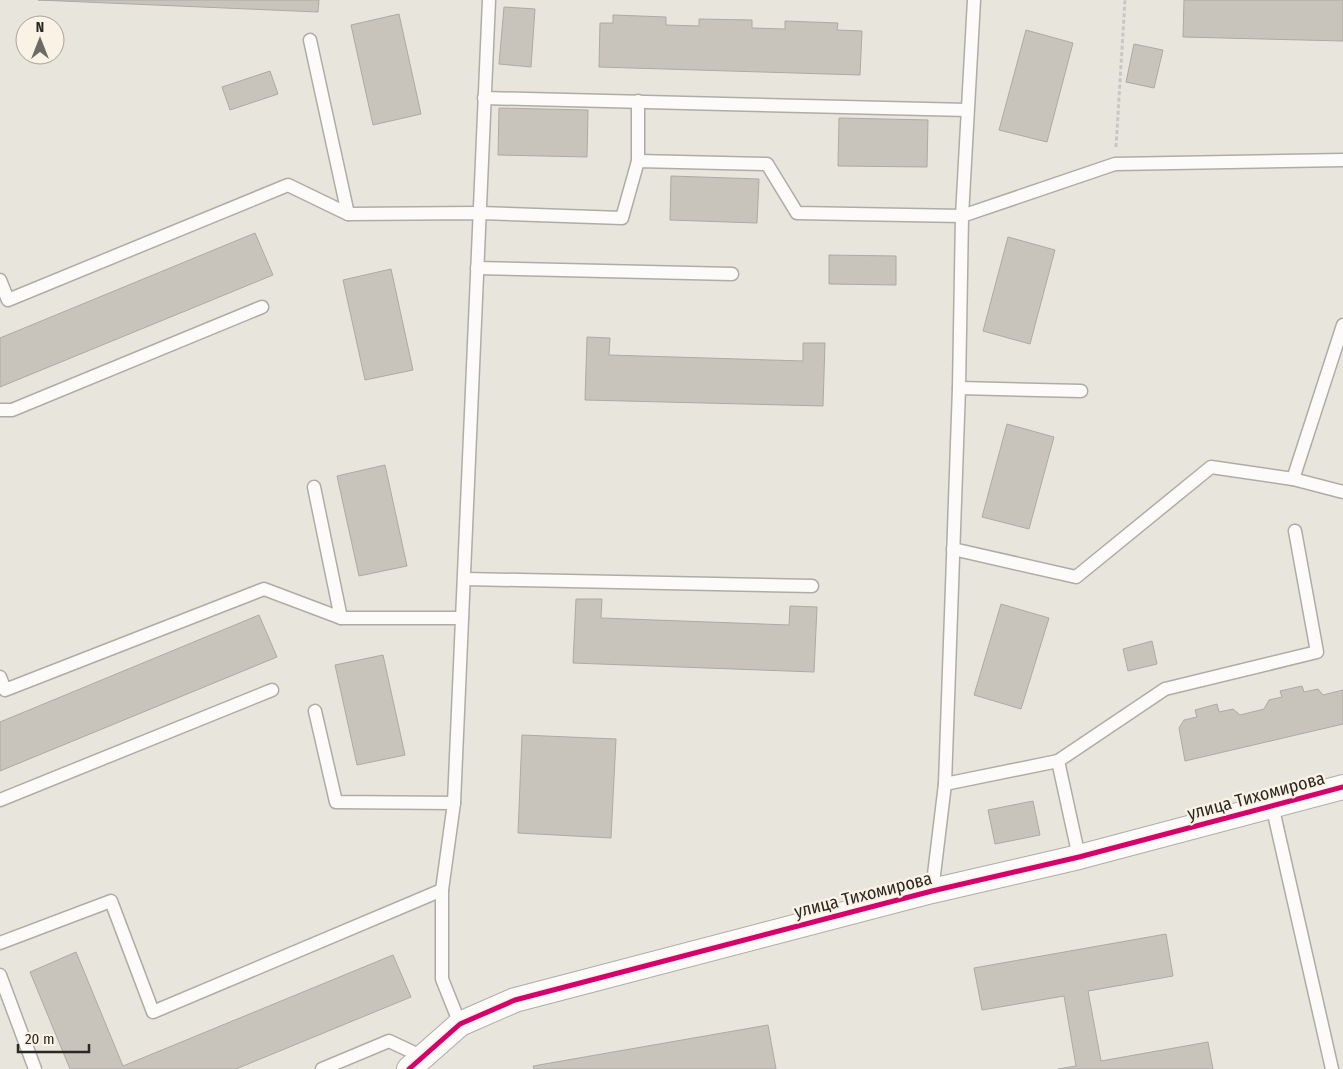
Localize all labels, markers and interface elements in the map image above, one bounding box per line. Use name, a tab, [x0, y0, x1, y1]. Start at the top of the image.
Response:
north arrow	[15, 15, 65, 65]
text: N	[36, 19, 44, 36]
street label: улица Тихомирова	[1185, 767, 1327, 825]
street label: улица Тихомирова	[792, 867, 934, 923]
scale bar	[18, 1022, 89, 1054]
text: 20 m	[25, 1030, 55, 1048]

